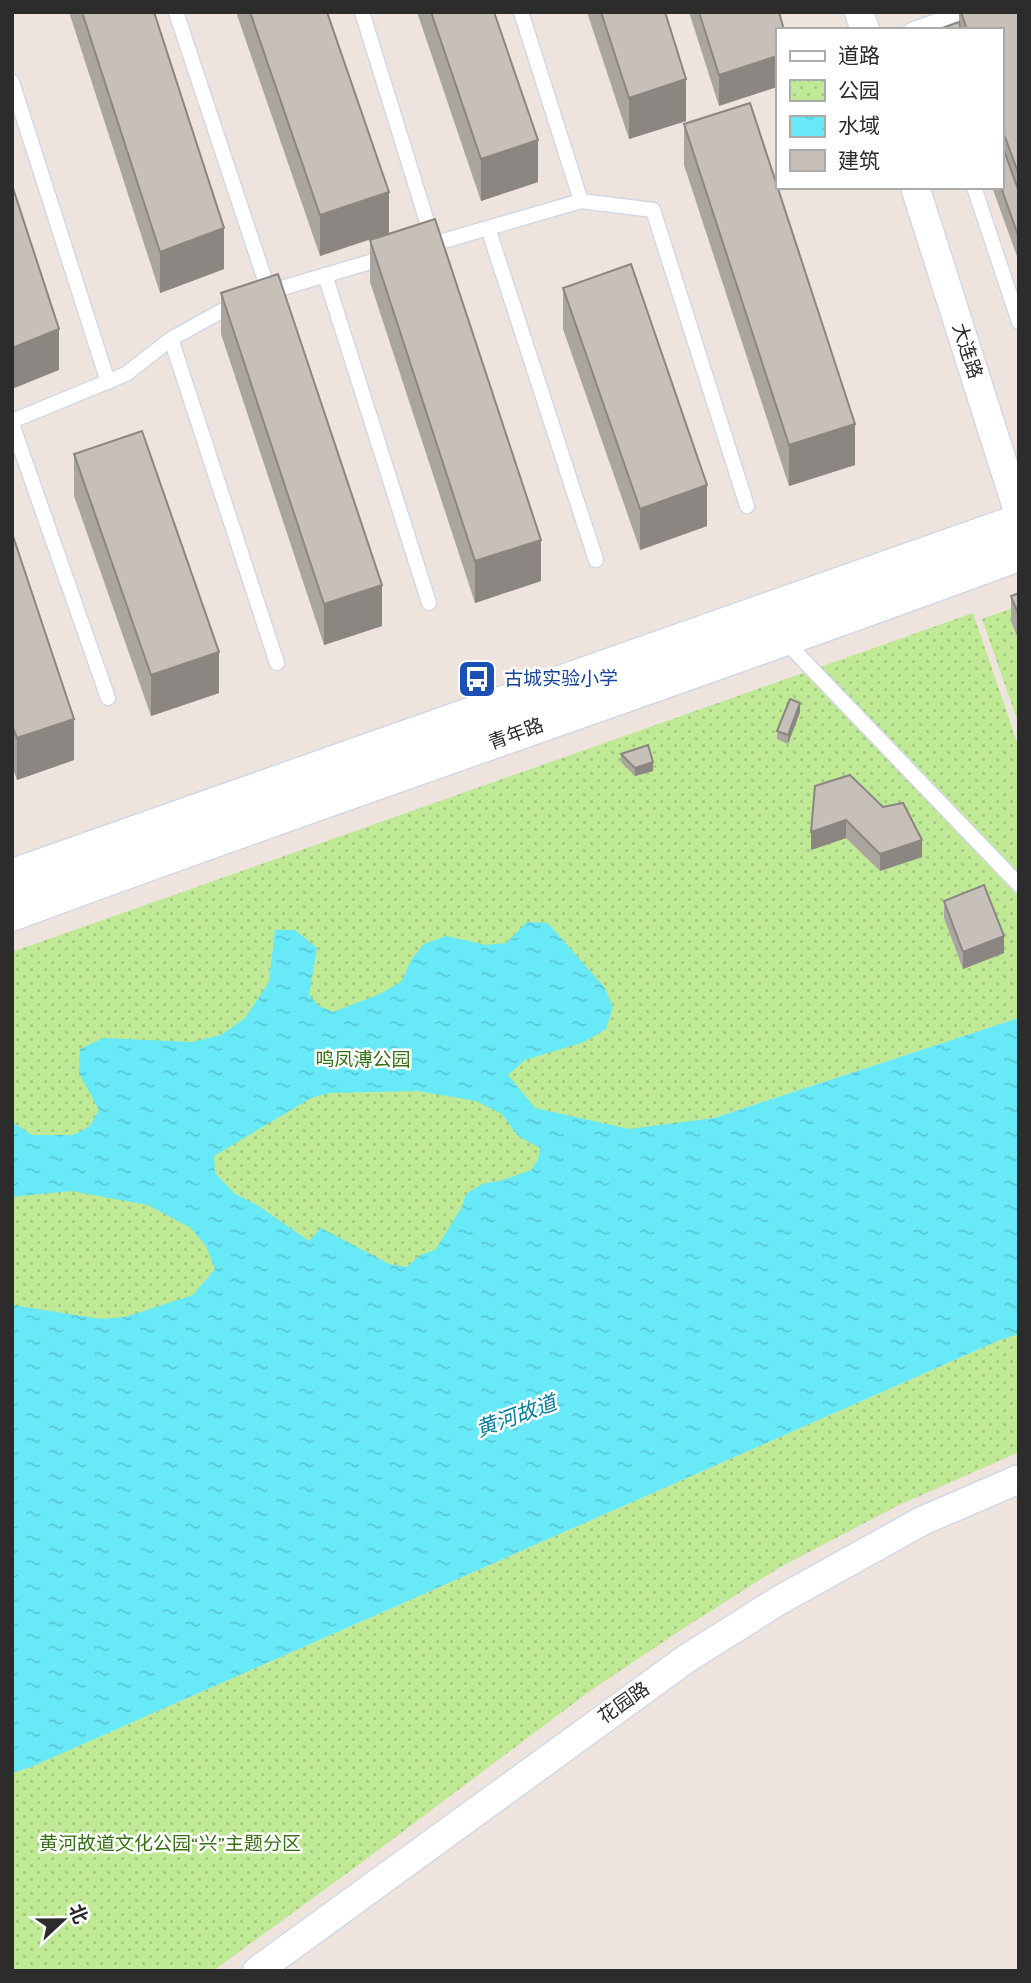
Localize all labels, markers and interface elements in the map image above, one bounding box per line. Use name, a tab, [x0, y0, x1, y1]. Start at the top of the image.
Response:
legend	[776, 28, 1003, 189]
text: 道路	[838, 44, 880, 68]
text: 公园	[838, 79, 880, 103]
text: 水域	[838, 114, 880, 138]
text: 建筑	[838, 149, 880, 173]
street label: 大连路	[948, 320, 986, 382]
bus stop icon: 古城实验小学	[456, 658, 498, 700]
place label: 古城实验小学	[504, 668, 618, 690]
street label: 青年路	[485, 714, 547, 754]
park label: 鸣凤溥公园	[315, 1049, 411, 1071]
water label: 黄河故道	[472, 1389, 562, 1442]
street label: 花园路	[594, 1678, 654, 1728]
park label: 黄河故道文化公园“兴”主题分区	[39, 1833, 301, 1855]
north arrow	[28, 1885, 98, 1955]
text: 北	[64, 1901, 92, 1927]

